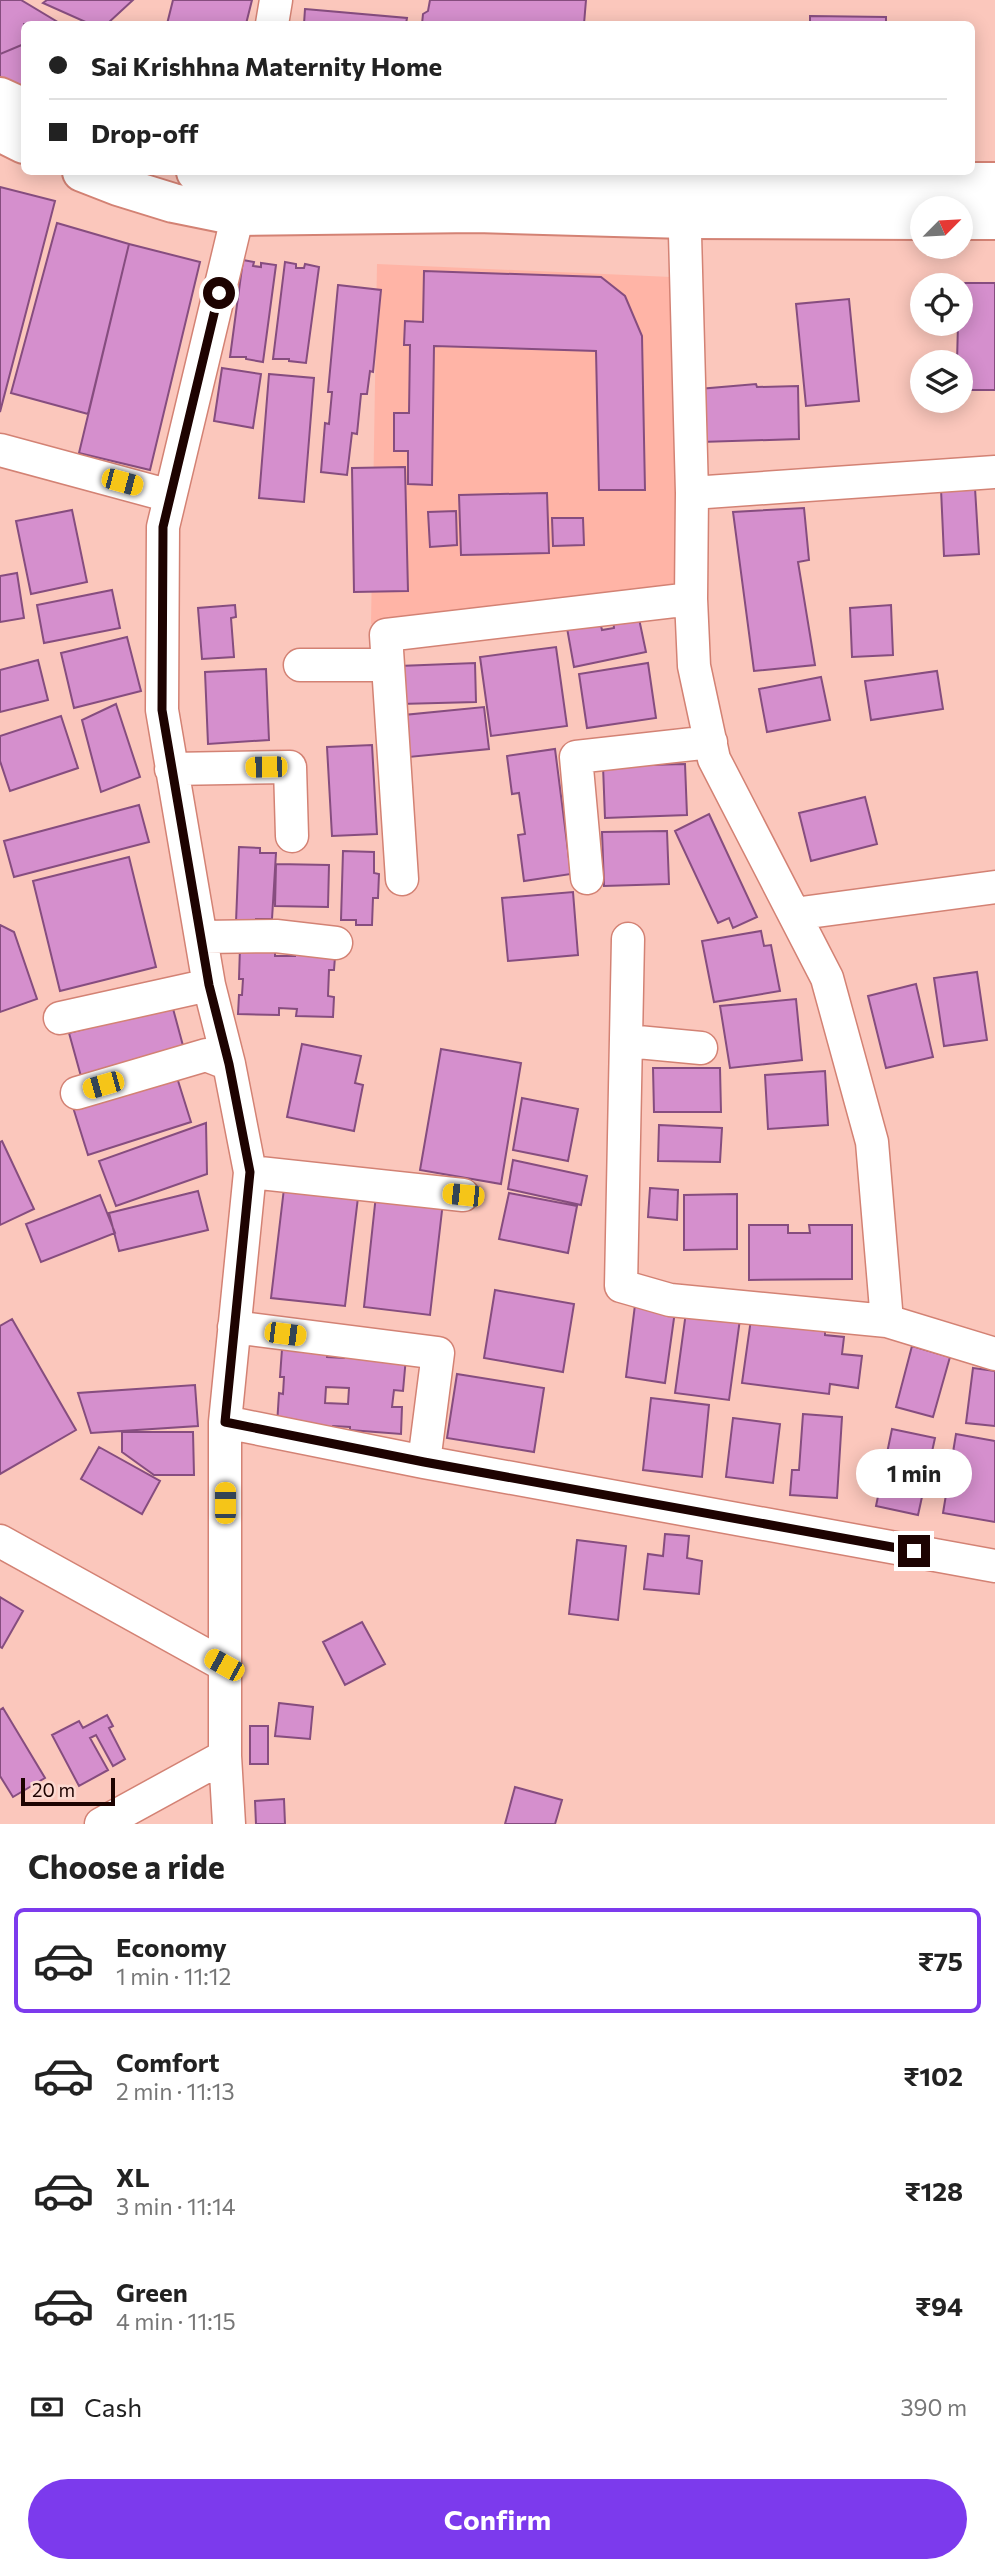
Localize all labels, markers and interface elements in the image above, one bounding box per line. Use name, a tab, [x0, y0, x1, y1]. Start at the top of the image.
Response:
text: Sai Krishhna Maternity Home	[91, 50, 442, 81]
text: Drop-off	[91, 117, 198, 148]
north arrow	[910, 196, 973, 259]
map controls	[910, 196, 973, 413]
button: locate	[910, 273, 973, 336]
route start	[203, 277, 235, 309]
button: layers	[910, 350, 973, 413]
car	[99, 466, 146, 498]
car	[245, 756, 288, 778]
car	[80, 1069, 127, 1101]
car	[442, 1182, 485, 1208]
car	[263, 1321, 308, 1347]
callout: 1 min	[856, 1450, 972, 1498]
text: 1 min	[887, 1459, 941, 1487]
car	[215, 1482, 236, 1524]
route end	[898, 1535, 930, 1567]
car	[201, 1646, 248, 1684]
scale bar	[21, 1775, 116, 1807]
text: 20 m	[32, 1778, 75, 1801]
text: Choose a ride	[28, 1846, 225, 1886]
icon: car	[32, 1929, 95, 1992]
text: Economy	[116, 1931, 227, 1962]
text: ₹75	[918, 1945, 963, 1976]
text: 1 min · 11:12	[116, 1962, 231, 1990]
icon: car	[32, 2044, 95, 2107]
text: Comfort	[116, 2046, 219, 2077]
text: ₹102	[903, 2060, 963, 2091]
text: 2 min · 11:13	[116, 2077, 235, 2105]
icon: car	[32, 2159, 95, 2222]
text: XL	[116, 2161, 150, 2192]
text: ₹128	[904, 2175, 963, 2206]
text: 3 min · 11:14	[116, 2192, 236, 2220]
icon: car	[32, 2274, 95, 2337]
text: Green	[116, 2276, 188, 2307]
text: ₹94	[915, 2290, 963, 2321]
text: 4 min · 11:15	[116, 2307, 236, 2335]
icon: cash	[28, 2388, 66, 2426]
text: Cash	[84, 2391, 142, 2422]
text: 390 m	[900, 2393, 967, 2421]
button: Confirm	[28, 2479, 967, 2559]

